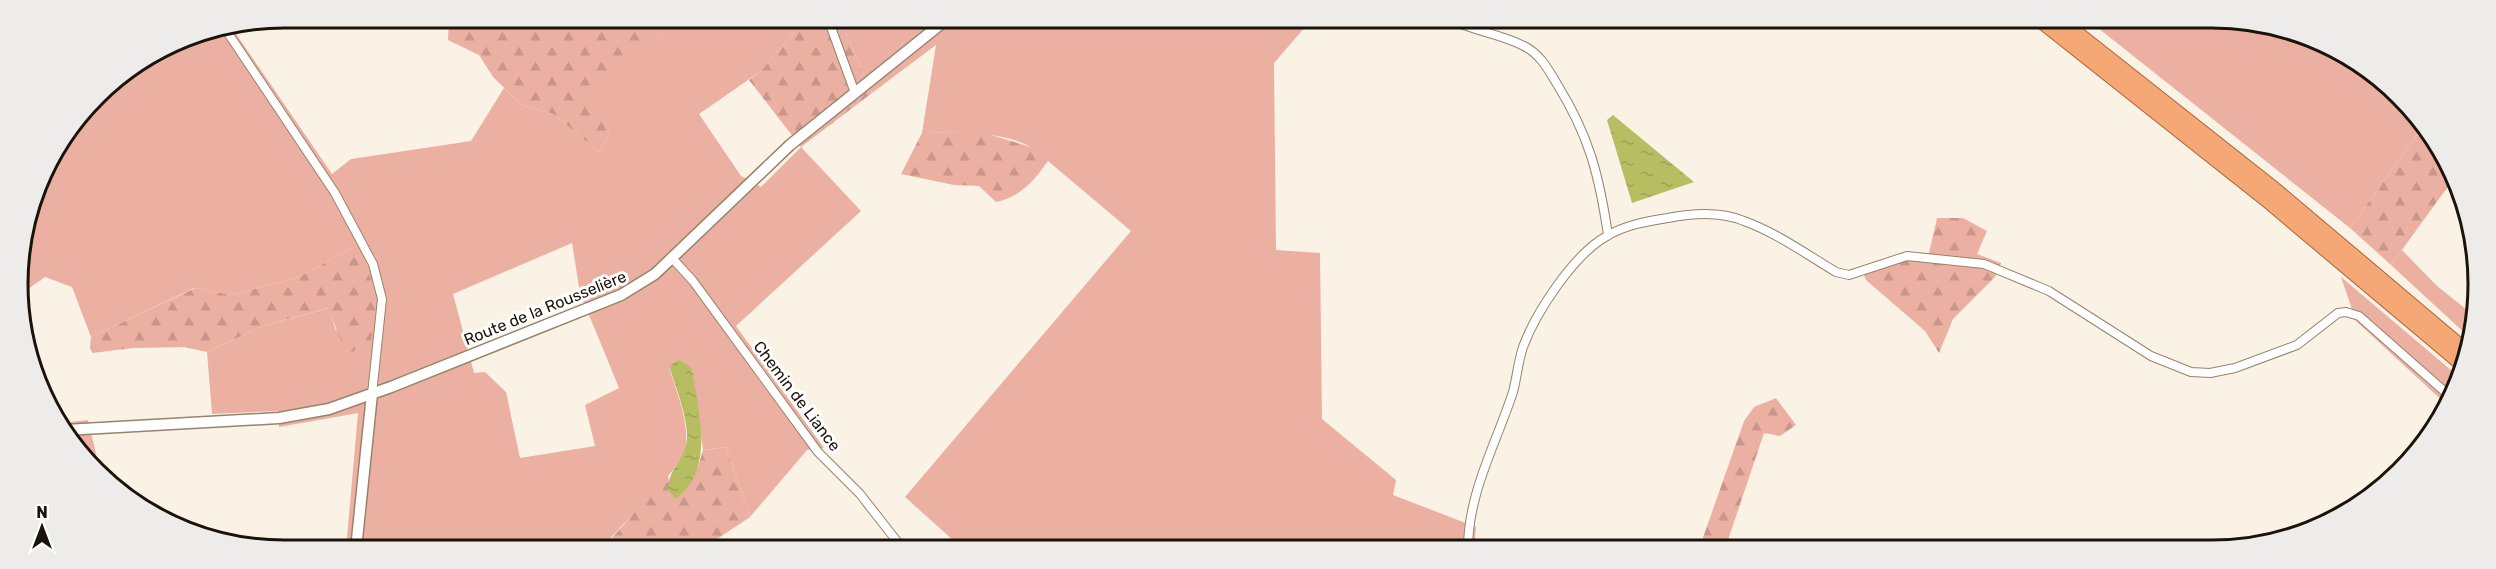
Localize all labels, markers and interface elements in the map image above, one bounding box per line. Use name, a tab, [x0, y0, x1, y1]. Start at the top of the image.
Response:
street label: Route de la Rousselière	[461, 267, 629, 349]
street label: Chemin de Liance	[749, 337, 845, 455]
north arrow	[12, 497, 72, 557]
text: N	[36, 503, 48, 522]

